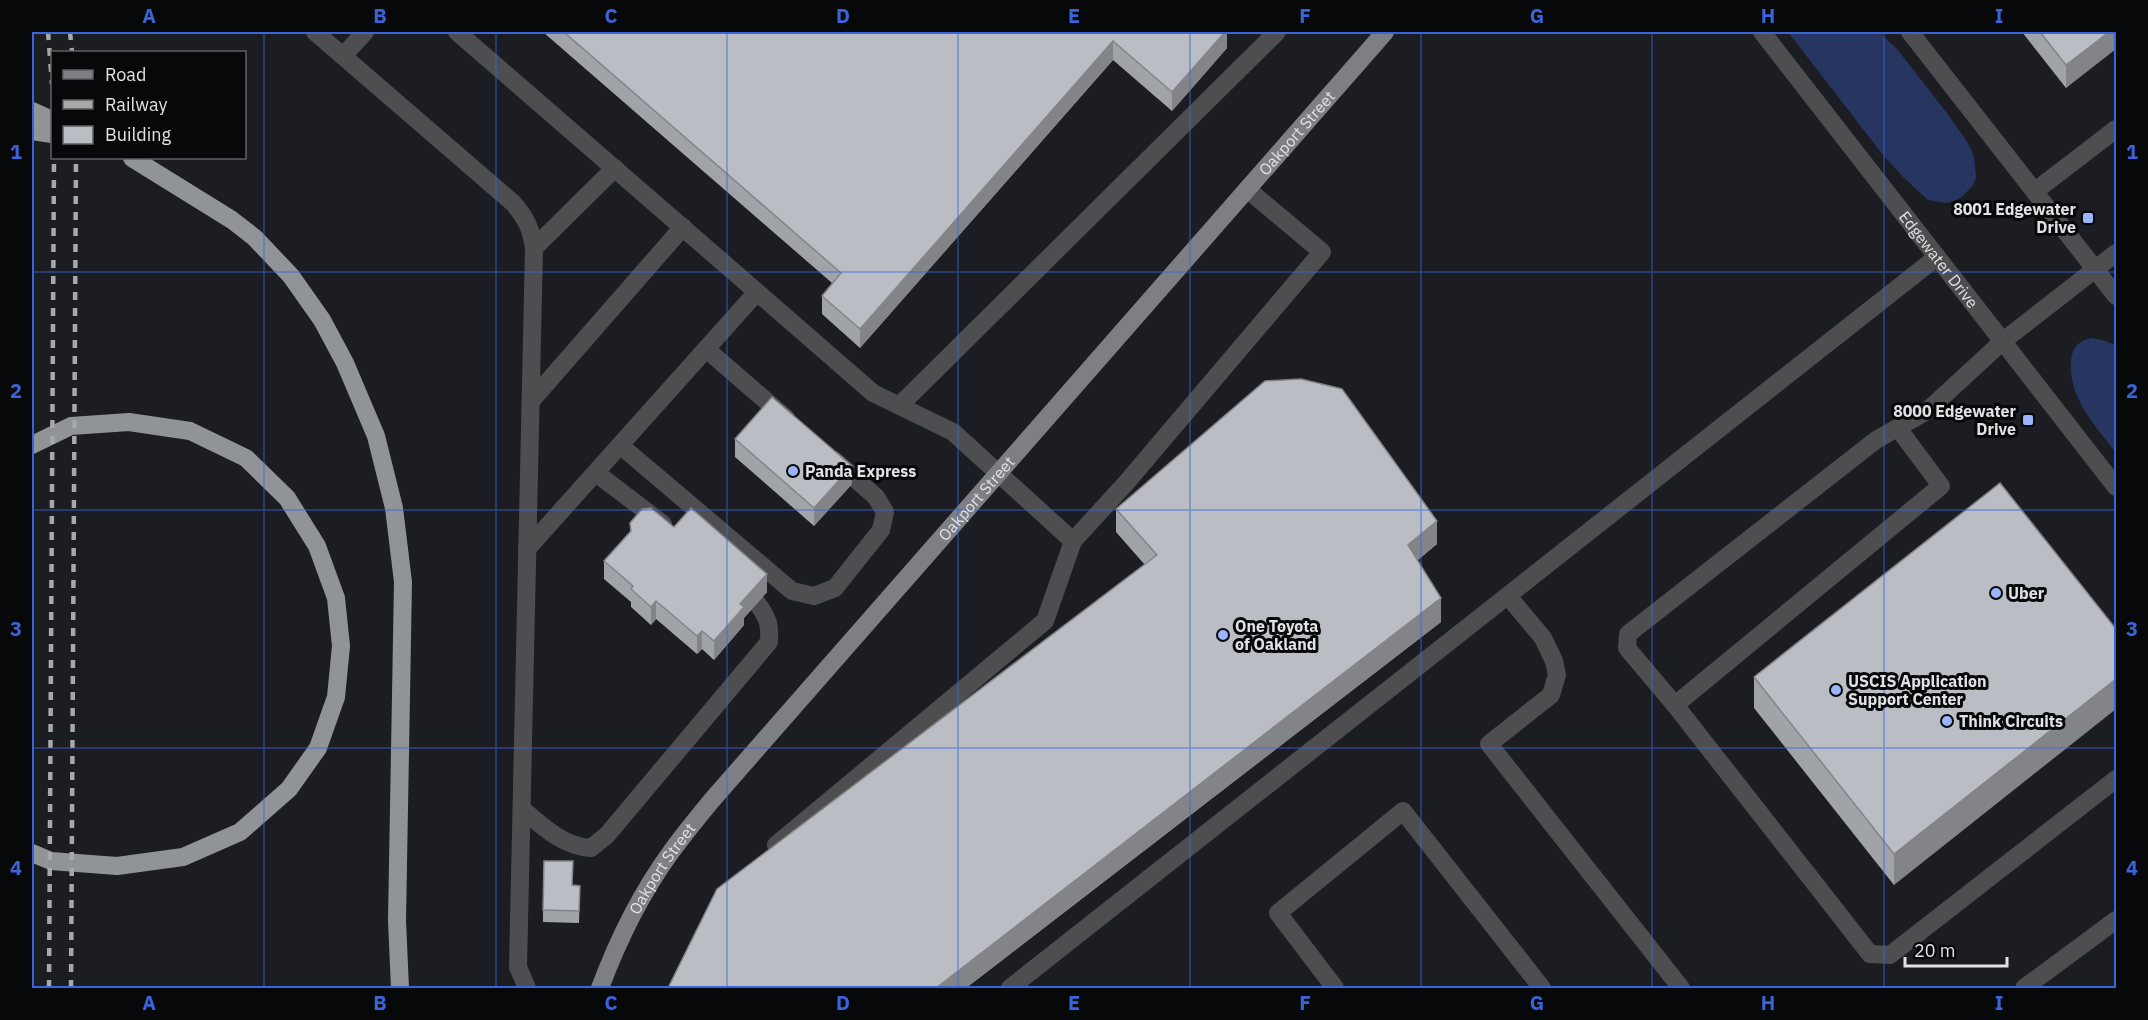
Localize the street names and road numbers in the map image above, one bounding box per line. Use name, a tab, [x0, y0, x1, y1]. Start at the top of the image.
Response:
street label: Oakport Street	[1254, 87, 1339, 179]
street label: Edgewater Drive	[1895, 207, 1983, 312]
street label: Oakport Street	[934, 452, 1019, 545]
street label: Oakport Street	[624, 819, 700, 918]

